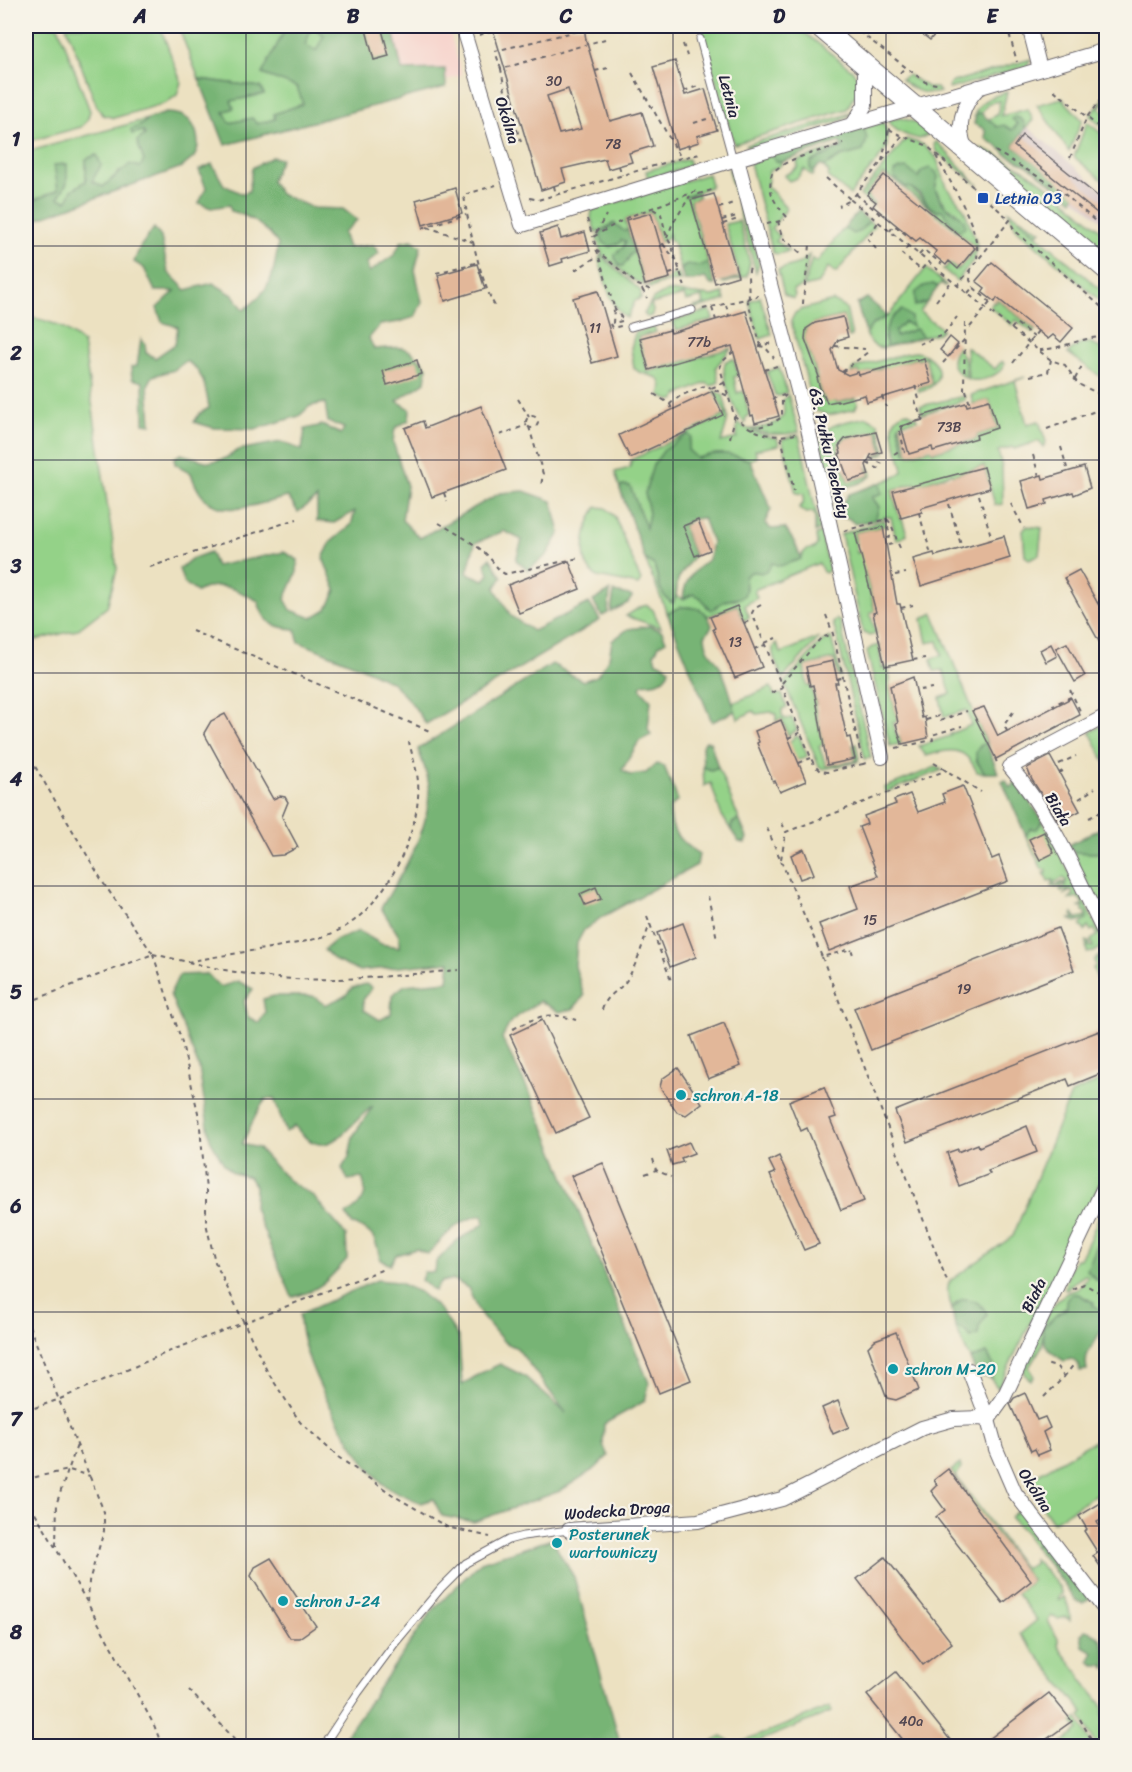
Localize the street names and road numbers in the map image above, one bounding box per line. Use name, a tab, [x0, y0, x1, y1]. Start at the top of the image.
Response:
street label: Letnia	[710, 71, 749, 121]
street label: Okólna	[487, 93, 528, 147]
street label: 63. Pułku Piechoty	[800, 385, 859, 522]
street label: Biała	[1037, 786, 1080, 832]
street label: Biała	[1013, 1273, 1054, 1318]
street label: Okólna	[1010, 1462, 1061, 1518]
street label: Wodecka Droga	[563, 1492, 672, 1529]

